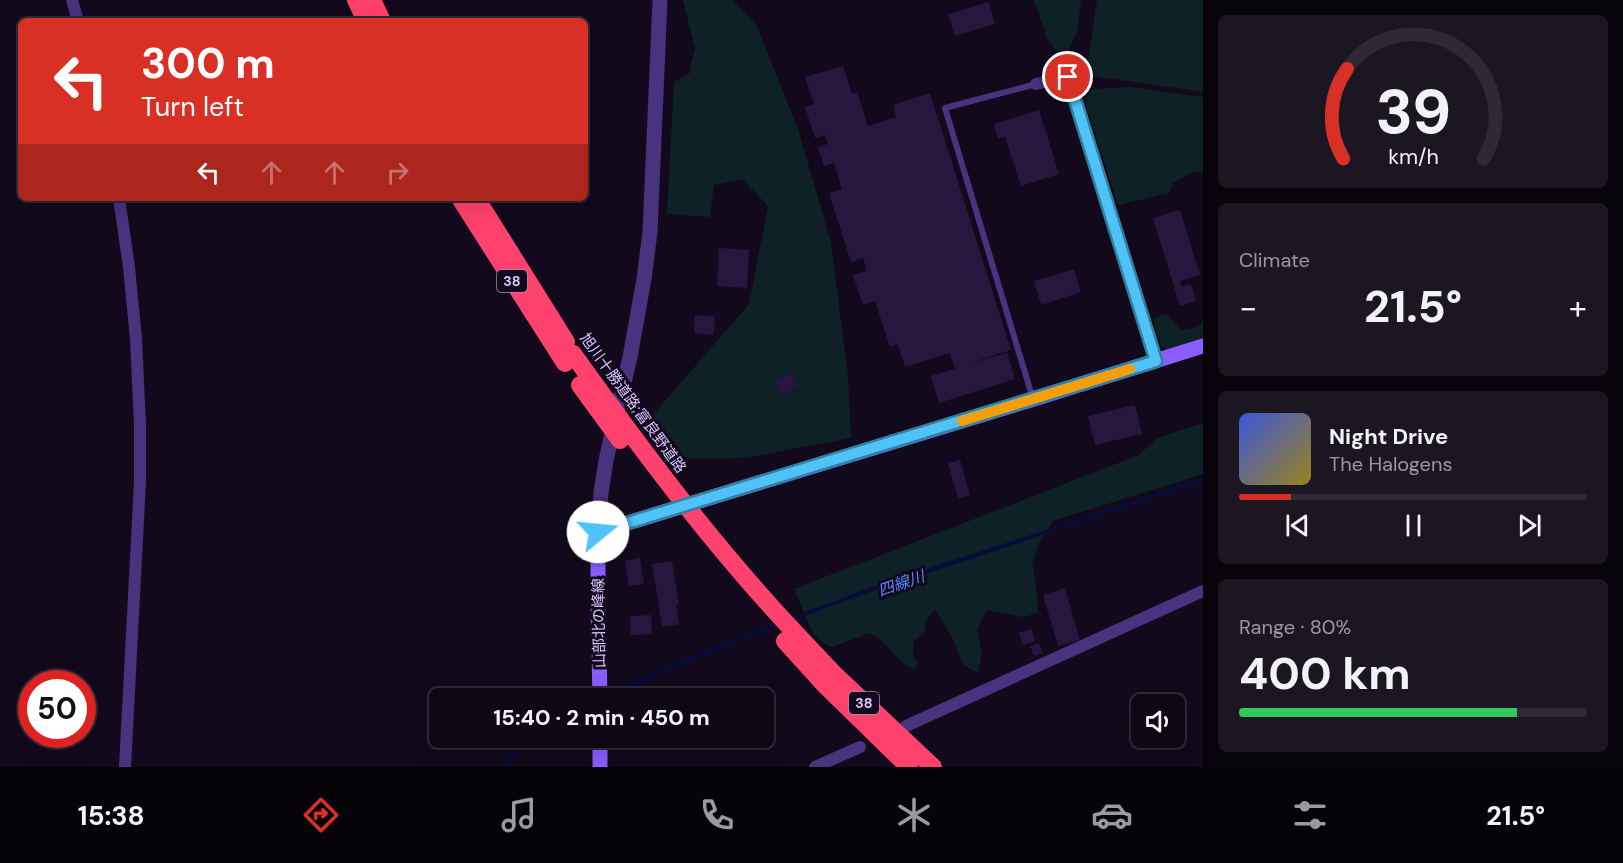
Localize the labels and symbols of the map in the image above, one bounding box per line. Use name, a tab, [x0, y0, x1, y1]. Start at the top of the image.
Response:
pin	[1042, 51, 1093, 102]
road number: 38	[497, 270, 527, 292]
street label: 旭川十勝道路;富良野道路	[575, 329, 691, 477]
position arrow	[566, 500, 630, 564]
water label: 四線川	[875, 565, 929, 601]
street label: 山部北の峰線	[588, 578, 610, 668]
speed limit sign: 50	[18, 670, 96, 748]
road number: 38	[849, 692, 879, 714]

